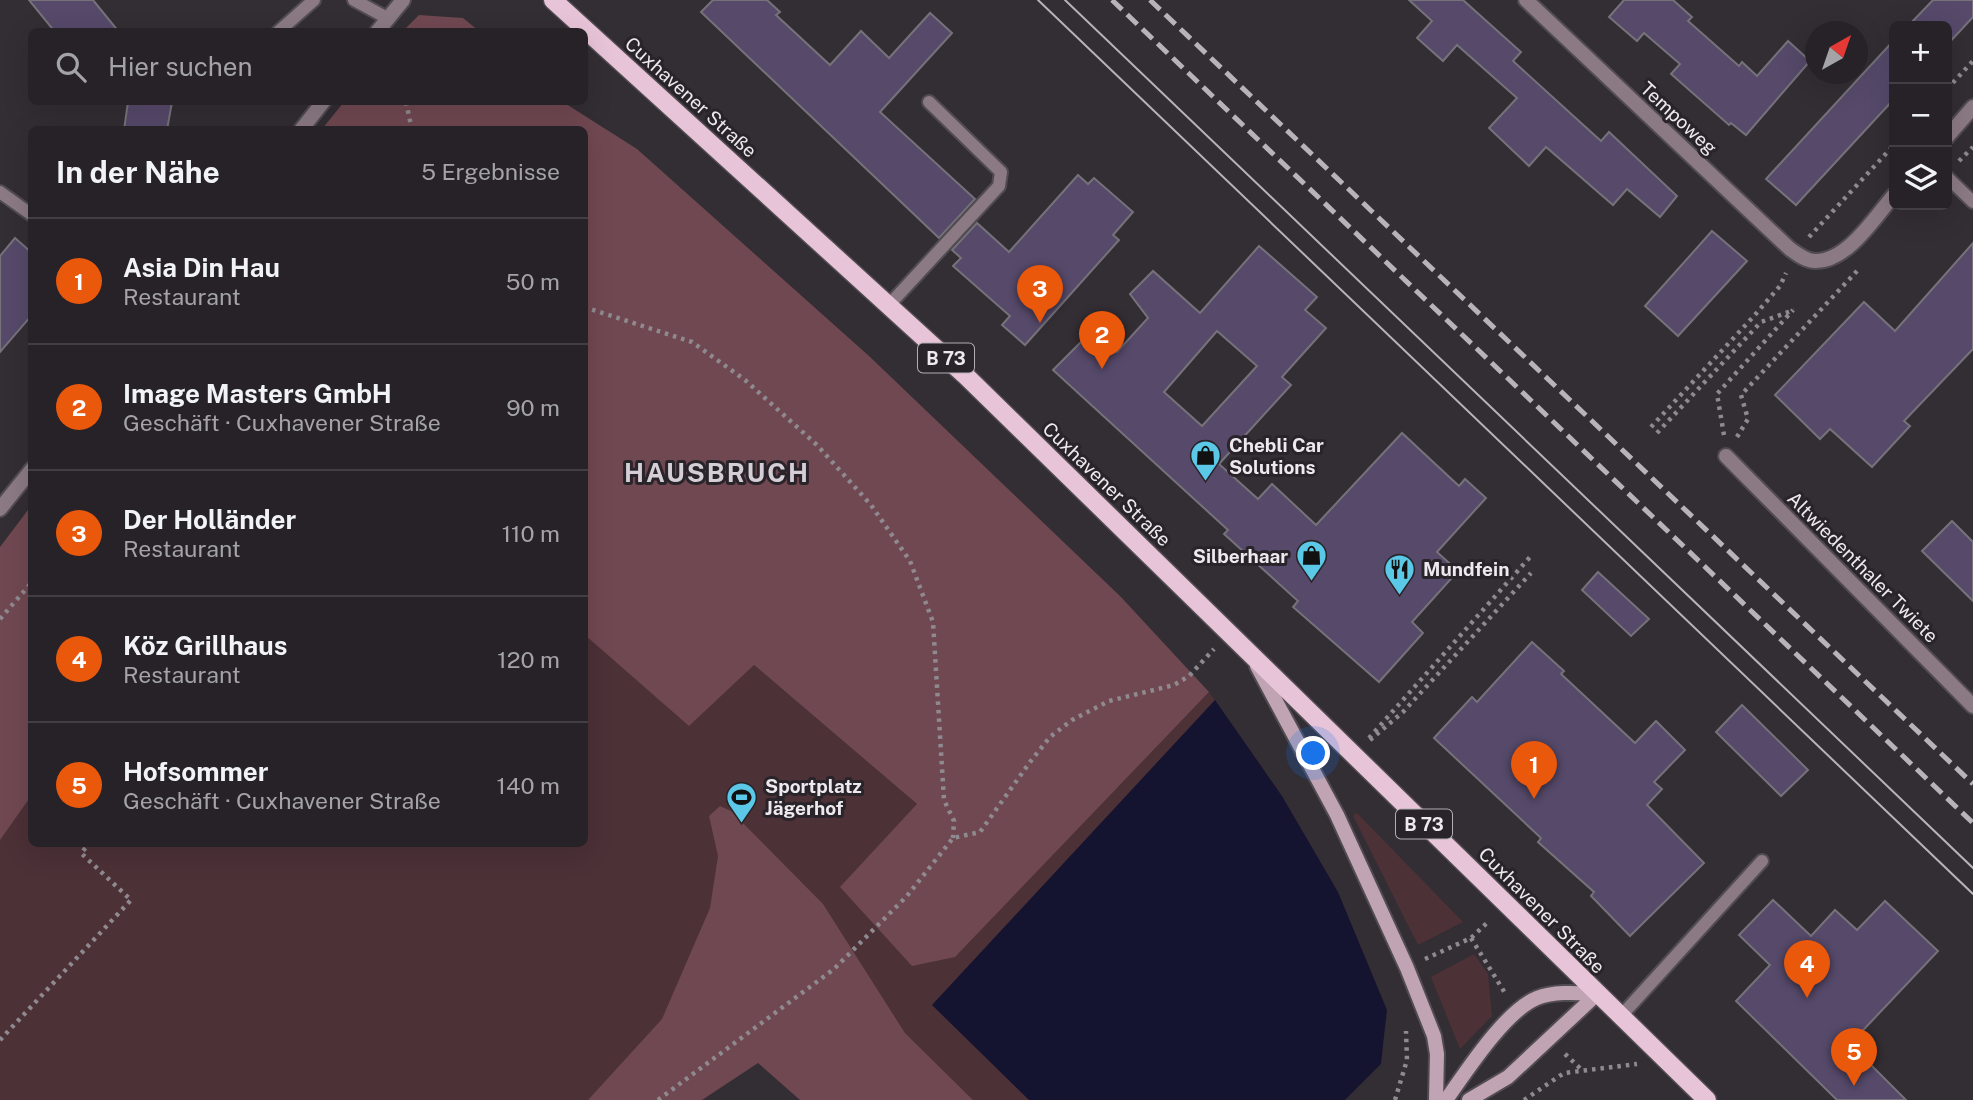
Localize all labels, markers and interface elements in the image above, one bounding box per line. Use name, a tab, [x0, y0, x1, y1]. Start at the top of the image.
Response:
north arrow	[1805, 21, 1868, 84]
map controls	[1889, 21, 1952, 210]
button: +	[1889, 21, 1952, 84]
search box	[28, 28, 588, 105]
street label: Cuxhavener Straße	[621, 32, 761, 162]
icon: search	[52, 48, 90, 86]
text: Hier suchen	[108, 51, 253, 82]
street label: Tempoweg	[1636, 77, 1722, 159]
button: −	[1889, 84, 1952, 147]
button: layers	[1889, 147, 1952, 210]
text: In der Nähe	[56, 154, 220, 190]
text: 5 Ergebnisse	[421, 158, 560, 185]
text: Asia Din Hau	[123, 252, 280, 283]
pin: 3	[1017, 265, 1063, 323]
text: 1	[74, 268, 84, 295]
text: 50 m	[506, 268, 560, 295]
text: Restaurant	[123, 283, 241, 310]
pin: 2	[1079, 311, 1125, 369]
road number: B 73	[918, 344, 974, 372]
text: Image Masters GmbH	[123, 378, 392, 409]
text: 2	[72, 394, 86, 421]
text: 90 m	[506, 394, 560, 421]
text: Geschäft · Cuxhavener Straße	[123, 409, 441, 436]
street label: Cuxhavener Straße	[1039, 417, 1175, 551]
place label: Chebli Car Solutions	[1229, 434, 1324, 478]
shop icon: Chebli Car Solutions	[1189, 439, 1223, 483]
district label: HAUSBRUCH	[624, 457, 810, 488]
street label: Altwiedenthaler Twiete	[1783, 487, 1943, 647]
text: Der Holländer	[123, 504, 296, 535]
text: 3	[71, 520, 87, 547]
text: 110 m	[502, 520, 560, 547]
text: Restaurant	[123, 535, 241, 562]
shop icon: Silberhaar	[1294, 539, 1328, 583]
place label: Silberhaar	[1193, 545, 1288, 567]
restaurant icon: Mundfein	[1383, 552, 1417, 596]
place label: Mundfein	[1423, 558, 1509, 580]
text: Köz Grillhaus	[123, 630, 287, 661]
text: 4	[71, 646, 87, 673]
text: 120 m	[497, 646, 560, 673]
text: Restaurant	[123, 661, 241, 688]
your location	[1296, 736, 1330, 770]
pin: 1	[1511, 741, 1557, 799]
text: Hofsommer	[123, 756, 268, 787]
text: 5	[71, 772, 87, 799]
text: 140 m	[497, 772, 560, 799]
place label: Sportplatz Jägerhof	[765, 775, 862, 819]
sports icon: Sportplatz Jägerhof	[725, 780, 759, 824]
text: Geschäft · Cuxhavener Straße	[123, 787, 441, 814]
road number: B 73	[1396, 810, 1452, 838]
street label: Cuxhavener Straße	[1474, 842, 1610, 978]
pin: 4	[1784, 940, 1830, 998]
pin: 5	[1831, 1028, 1877, 1086]

